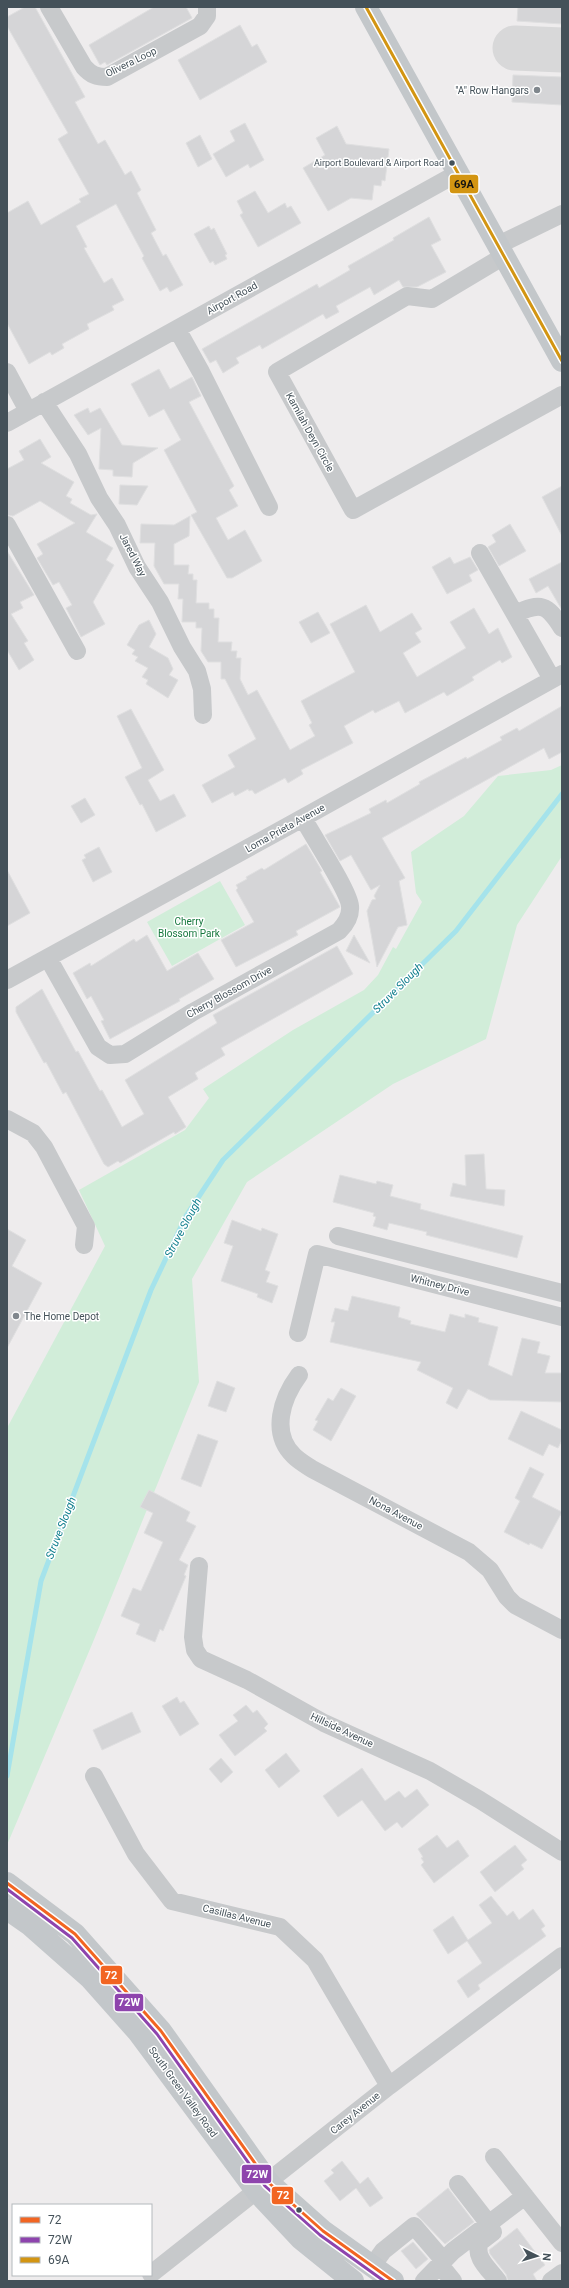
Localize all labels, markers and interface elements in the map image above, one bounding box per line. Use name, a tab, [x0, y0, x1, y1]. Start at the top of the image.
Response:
street label: Olivera Loop	[104, 45, 159, 79]
place label: "A" Row Hangars	[455, 85, 529, 96]
marker: "A" Row Hangars	[532, 85, 542, 95]
place label: Airport Boulevard & Airport Road	[314, 158, 444, 168]
marker: Airport Boulevard & Airport Road	[447, 158, 457, 168]
line badge: 69A	[449, 174, 479, 194]
text: 69A	[454, 178, 475, 191]
street label: Airport Road	[205, 280, 259, 316]
street label: Kamilah Deyn Circle	[284, 391, 336, 473]
street label: Jared Way	[118, 532, 149, 578]
street label: Loma Prieta Avenue	[243, 802, 327, 854]
park label: Cherry Blossom Park	[158, 916, 221, 939]
water label: Struve Slough	[370, 960, 426, 1016]
street label: Cherry Blossom Drive	[185, 964, 273, 1020]
water label: Struve Slough	[162, 1196, 204, 1260]
street label: Whitney Drive	[409, 1272, 471, 1298]
marker: The Home Depot	[11, 1311, 21, 1321]
place label: The Home Depot	[24, 1311, 99, 1322]
street label: Nona Avenue	[367, 1494, 425, 1532]
water label: Struve Slough	[43, 1495, 79, 1561]
street label: Hillside Avenue	[309, 1711, 375, 1749]
street label: Casillas Avenue	[202, 1902, 272, 1930]
line badge: 72	[100, 1965, 123, 1985]
text: 72	[105, 1969, 117, 1982]
line badge: 72W	[114, 1993, 144, 2012]
text: 72W	[118, 1996, 140, 2009]
street label: South Green Valley Road	[147, 2045, 219, 2139]
street label: Carey Avenue	[328, 2090, 382, 2136]
line badge: 72W	[241, 2164, 272, 2184]
text: 72W	[246, 2168, 268, 2181]
line badge: 72	[271, 2186, 294, 2205]
text: 72	[277, 2189, 289, 2202]
legend	[12, 2204, 152, 2276]
unlabelled marker	[294, 2205, 304, 2215]
text: 72	[48, 2213, 62, 2227]
text: 72W	[48, 2233, 72, 2247]
north arrow	[517, 2236, 557, 2276]
text: N	[540, 2252, 553, 2261]
text: 69A	[48, 2253, 69, 2267]

